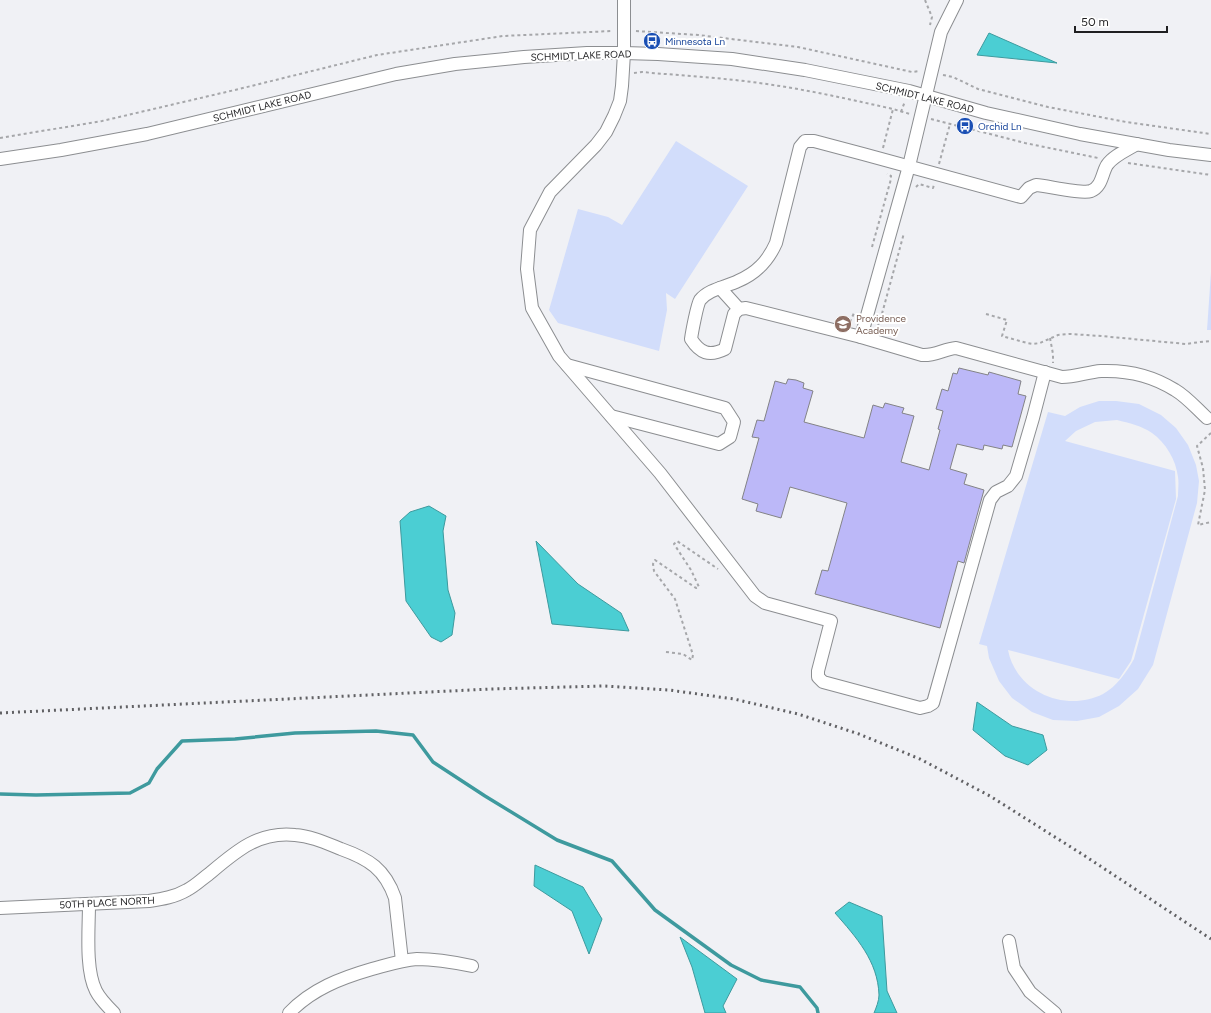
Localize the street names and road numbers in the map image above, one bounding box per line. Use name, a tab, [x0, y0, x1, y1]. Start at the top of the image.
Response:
street label: SCHMIDT LAKE ROAD	[530, 47, 632, 64]
street label: SCHMIDT LAKE ROAD	[874, 79, 976, 116]
street label: SCHMIDT LAKE ROAD	[212, 88, 313, 125]
street label: 50TH PLACE NORTH	[59, 894, 155, 911]

